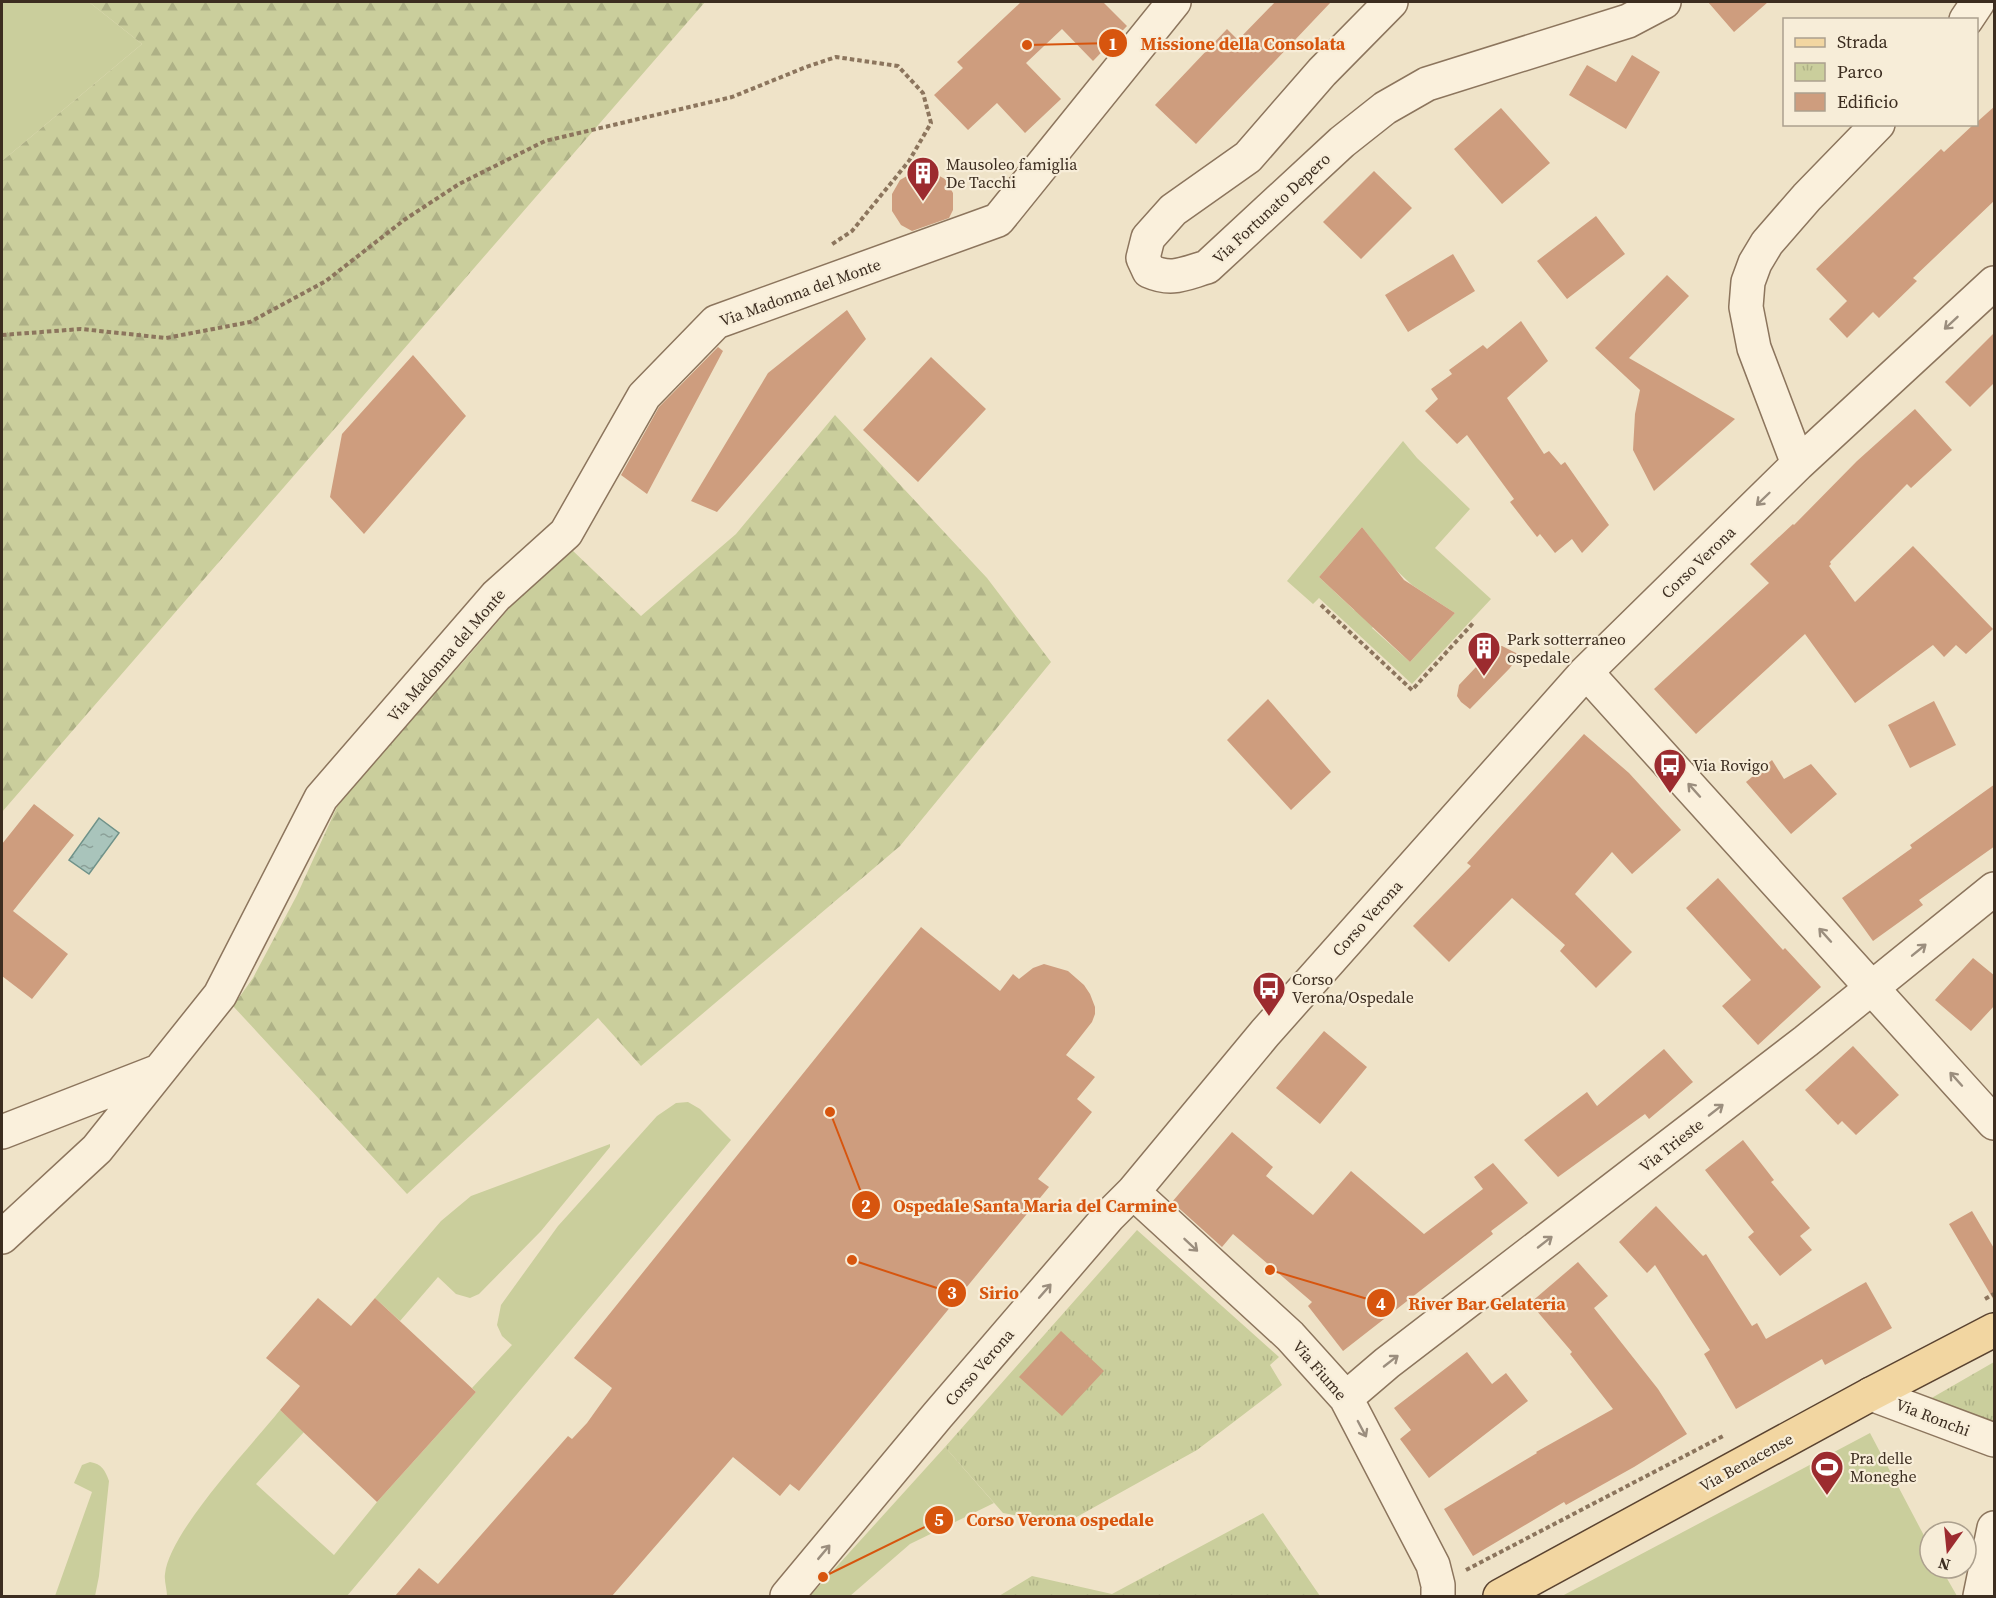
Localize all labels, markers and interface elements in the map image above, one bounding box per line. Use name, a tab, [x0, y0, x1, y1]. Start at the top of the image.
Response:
legend	[1783, 18, 1978, 126]
callout: Missione della Consolata	[1098, 25, 1357, 61]
text: Strada	[1837, 29, 1888, 54]
text: 1	[1108, 31, 1118, 56]
text: Missione della Consolata	[1141, 31, 1346, 56]
text: Parco	[1837, 59, 1883, 84]
text: Edificio	[1837, 89, 1898, 114]
street label: Via Fortunato Depero	[1207, 147, 1335, 268]
place label: Mausoleo famiglia De Tacchi	[946, 153, 1078, 193]
building icon: Mausoleo famiglia De Tacchi	[905, 155, 941, 202]
street label: Via Madonna del Monte	[716, 253, 884, 331]
one-way arrow	[1944, 315, 1959, 330]
one-way arrow	[1755, 491, 1770, 506]
street label: Corso Verona	[1656, 520, 1741, 603]
street label: Via Madonna del Monte	[382, 584, 510, 726]
place label: Park sotterraneo ospedale	[1507, 628, 1626, 668]
building icon: Park sotterraneo ospedale	[1466, 630, 1502, 677]
bus stop icon: Via Rovigo	[1652, 747, 1688, 794]
place label: Via Rovigo	[1693, 754, 1769, 776]
one-way arrow	[1687, 783, 1701, 798]
street label: Corso Verona	[1327, 875, 1408, 961]
one-way arrow	[1818, 927, 1832, 942]
one-way arrow	[1911, 943, 1926, 957]
place label: Corso Verona/Ospedale	[1292, 968, 1414, 1008]
bus stop icon: Corso Verona/Ospedale	[1251, 970, 1287, 1017]
one-way arrow	[1949, 1072, 1963, 1087]
one-way arrow	[1708, 1104, 1724, 1116]
street label: Via Trieste	[1634, 1113, 1708, 1177]
callout: Ospedale Santa Maria del Carmine	[851, 1187, 1189, 1223]
text: 2	[861, 1193, 871, 1218]
text: Ospedale Santa Maria del Carmine	[893, 1193, 1177, 1218]
one-way arrow	[1537, 1235, 1553, 1248]
one-way arrow	[1184, 1238, 1199, 1253]
callout: Sirio	[937, 1275, 1031, 1311]
text: 3	[947, 1280, 957, 1305]
text: Sirio	[979, 1280, 1019, 1305]
one-way arrow	[1038, 1284, 1052, 1299]
callout: River Bar Gelateria	[1366, 1285, 1578, 1321]
text: 4	[1376, 1291, 1386, 1316]
text: River Bar Gelateria	[1408, 1291, 1566, 1316]
street label: Corso Verona	[939, 1323, 1019, 1410]
street label: Via Fiume	[1288, 1335, 1352, 1405]
one-way arrow	[1383, 1354, 1399, 1367]
street label: Via Ronchi	[1893, 1393, 1973, 1441]
one-way arrow	[1357, 1420, 1368, 1438]
street label: Via Benacense	[1695, 1427, 1797, 1497]
place label: Pra delle Moneghe	[1850, 1447, 1917, 1487]
sports icon: Pra delle Moneghe	[1809, 1449, 1845, 1496]
callout: Corso Verona ospedale	[924, 1502, 1166, 1538]
text: 5	[934, 1507, 944, 1532]
text: Corso Verona ospedale	[966, 1507, 1154, 1532]
north arrow	[1918, 1520, 1978, 1580]
one-way arrow	[817, 1545, 831, 1560]
text: N	[1935, 1552, 1953, 1577]

